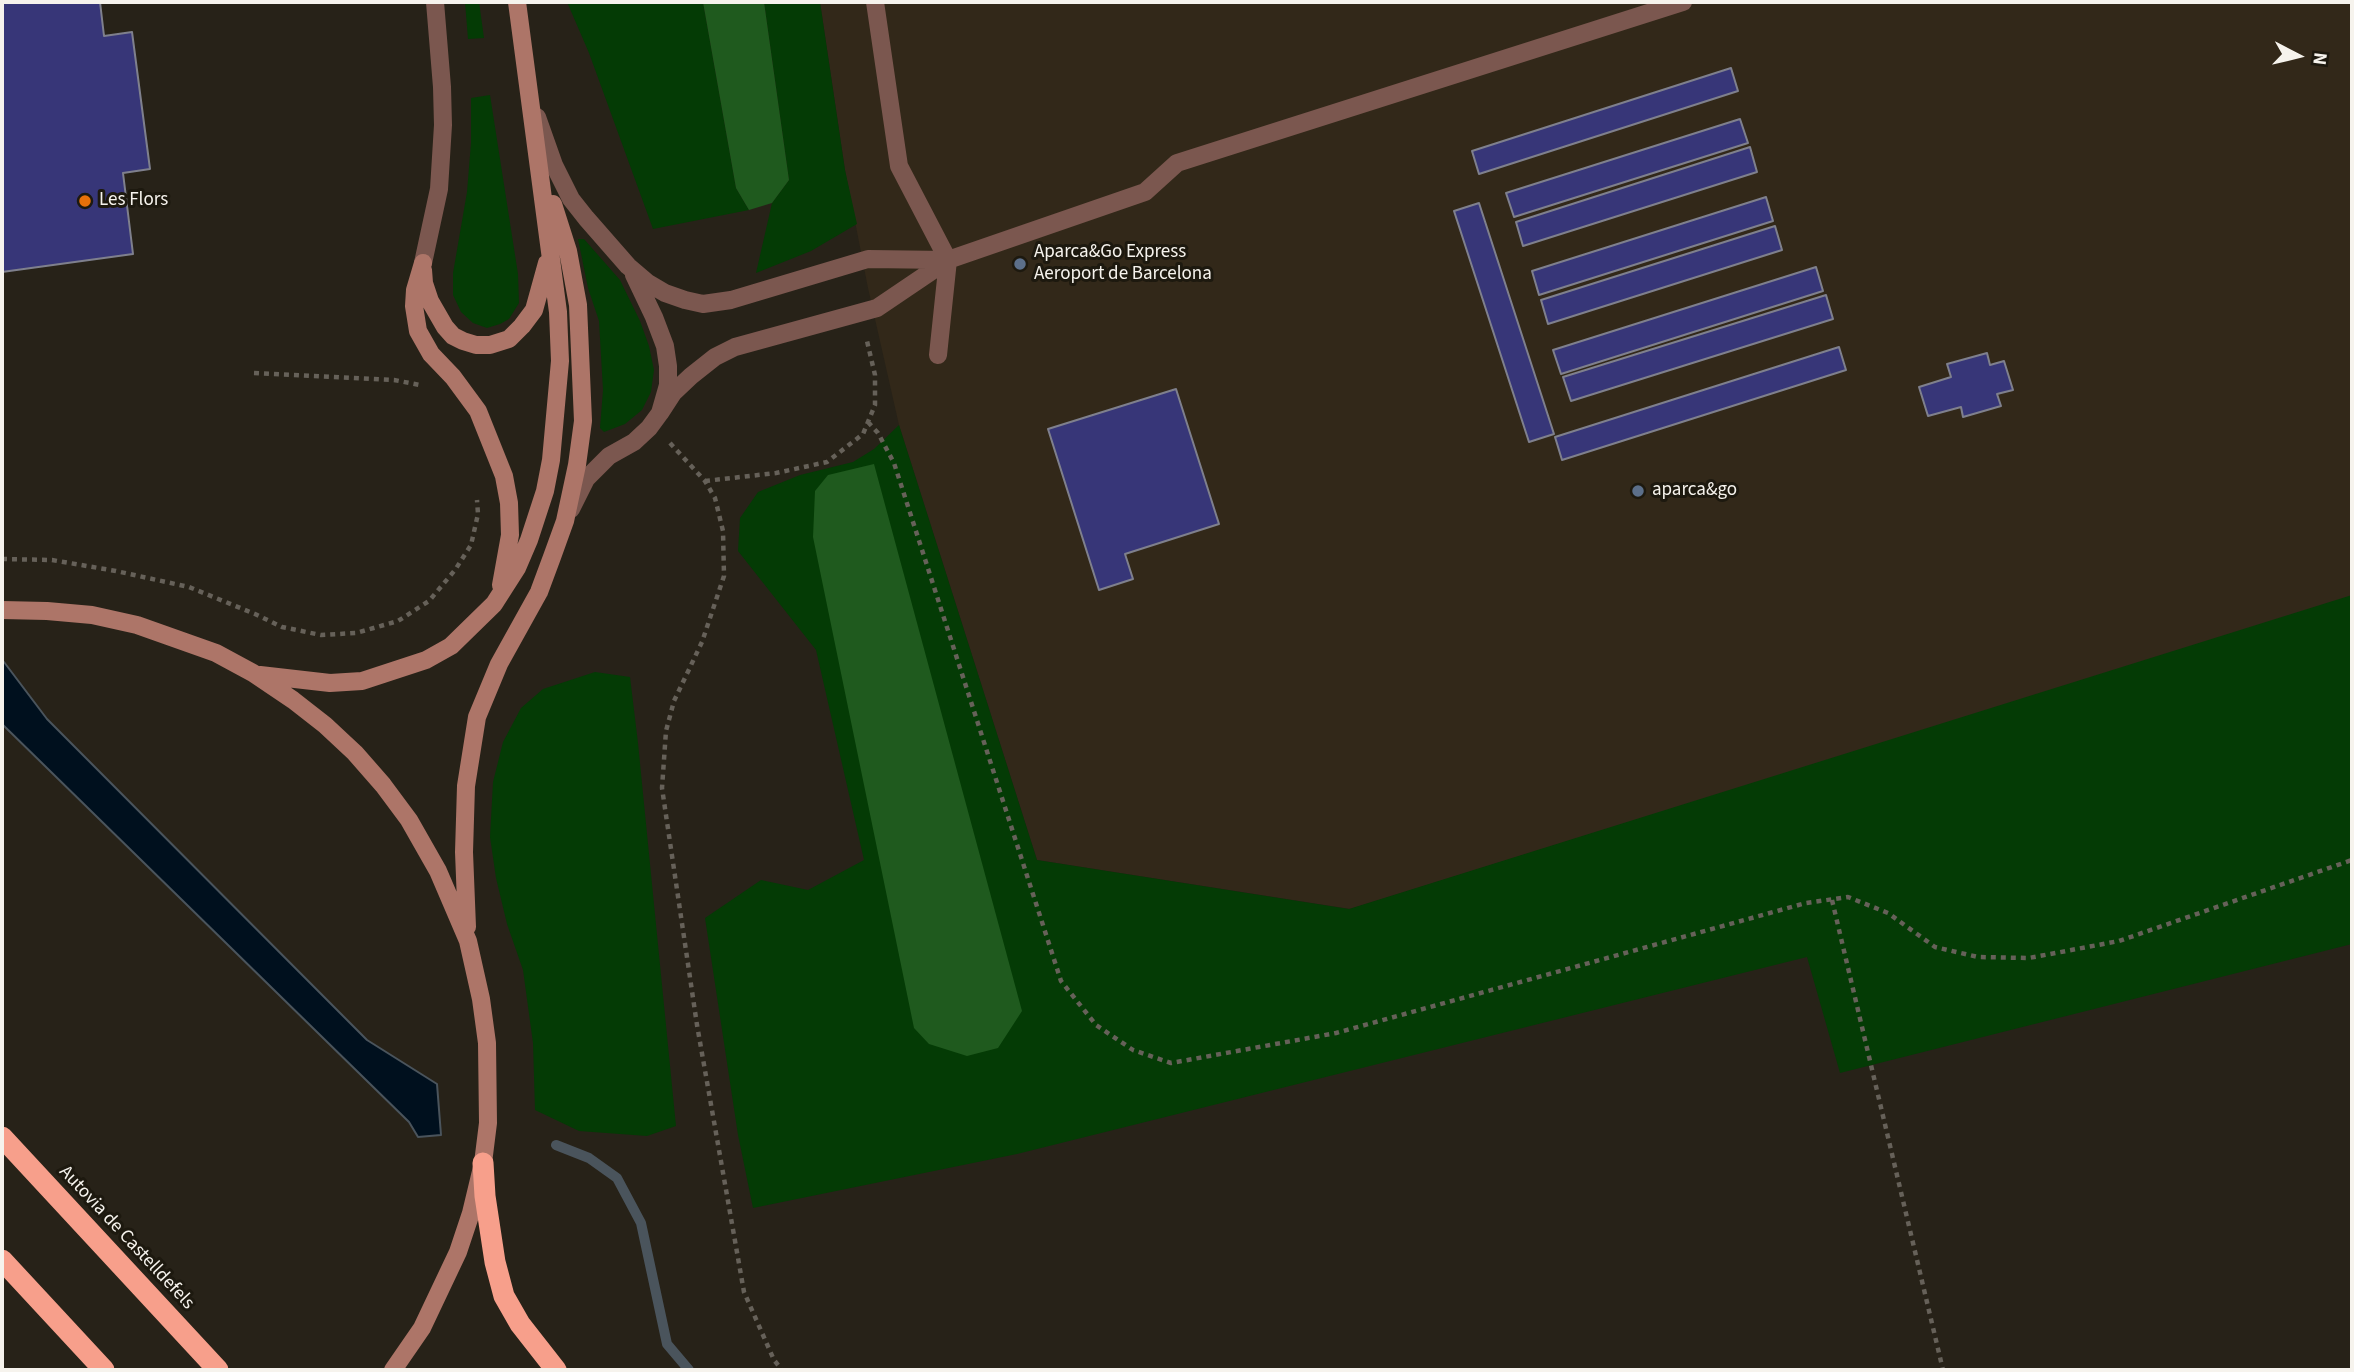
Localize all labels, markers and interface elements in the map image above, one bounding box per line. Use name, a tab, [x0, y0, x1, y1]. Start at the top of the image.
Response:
north arrow	[2263, 21, 2333, 91]
text: N	[2305, 51, 2334, 67]
place label: Les Flors	[99, 190, 168, 212]
marker: Les Flors	[77, 193, 93, 209]
place label: Aparca&Go Express Aeroport de Barcelona	[1034, 242, 1212, 286]
marker: Aparca&Go Express Aeroport de Barcelona	[1012, 256, 1028, 272]
place label: aparca&go	[1652, 480, 1737, 502]
marker: aparca&go	[1630, 483, 1646, 499]
street label: Autovia de Castelldefels	[53, 1161, 199, 1315]

